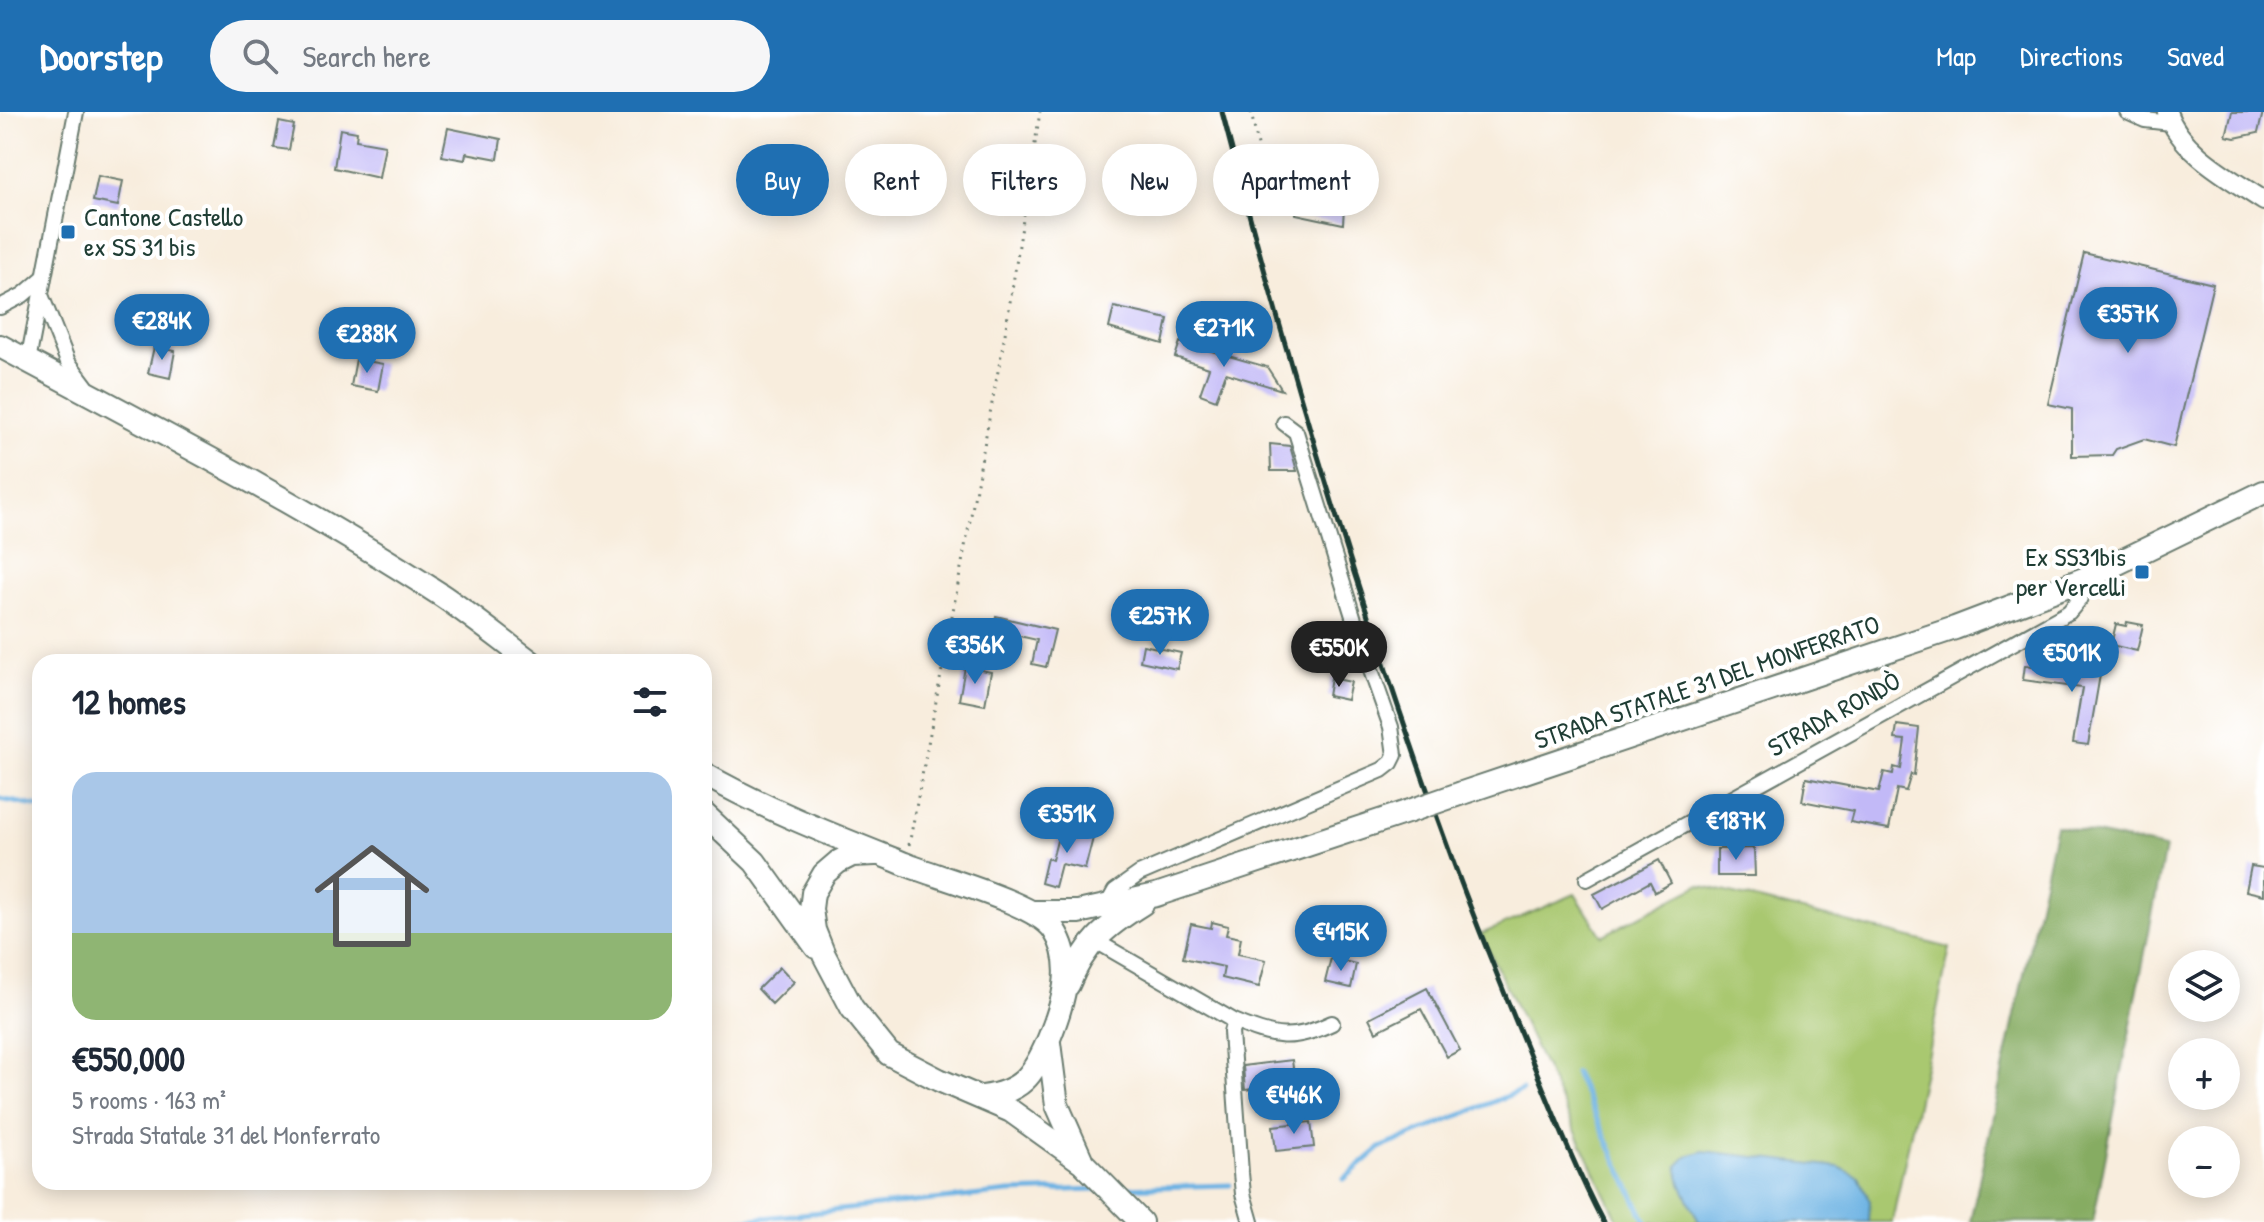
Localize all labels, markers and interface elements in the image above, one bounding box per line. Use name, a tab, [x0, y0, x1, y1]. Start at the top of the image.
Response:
search box	[210, 20, 770, 92]
text: Doorstep	[40, 30, 162, 82]
icon: search	[238, 34, 282, 78]
text: Search here	[302, 36, 431, 76]
text: Map	[1936, 37, 1976, 75]
text: Directions	[2020, 37, 2123, 75]
text: Saved	[2167, 37, 2224, 75]
chip: Buy	[736, 144, 829, 216]
chip: Rent	[845, 144, 947, 216]
chip: Filters	[963, 144, 1086, 216]
chip: New	[1102, 144, 1197, 216]
chip: Apartment	[1213, 144, 1379, 216]
place label: Cantone Castello ex SS 31 bis	[84, 199, 243, 264]
marker: Cantone Castello ex SS 31 bis	[59, 223, 77, 241]
pin: €357K	[2072, 287, 2184, 355]
pin: €284K	[106, 294, 218, 362]
text: €357K	[2097, 295, 2159, 330]
pin: €271K	[1168, 301, 1280, 369]
text: €284K	[132, 302, 192, 337]
pin: €288K	[311, 307, 423, 375]
text: €271K	[1194, 309, 1254, 344]
text: €288K	[337, 315, 397, 350]
place label: Ex SS31bis per Vercelli	[2016, 539, 2126, 604]
marker: Ex SS31bis per Vercelli	[2133, 563, 2151, 581]
pin: €257K	[1104, 589, 1216, 657]
text: €257K	[1129, 597, 1191, 632]
street label: STRADA STATALE 31 DEL MONFERRATO	[1530, 606, 1884, 757]
pin: €356K	[919, 618, 1031, 686]
pin: €550K	[1283, 621, 1395, 689]
text: €356K	[945, 626, 1005, 661]
pin: €501K	[2016, 626, 2128, 694]
text: €550K	[1309, 629, 1369, 664]
text: €501K	[2043, 634, 2101, 669]
street label: STRADA RONDÒ	[1761, 663, 1906, 764]
text: 12 homes	[72, 679, 186, 725]
icon: filters	[628, 680, 672, 724]
pin: €351K	[1011, 787, 1123, 855]
pin: €187K	[1680, 794, 1792, 862]
text: €351K	[1038, 795, 1096, 830]
text: €187K	[1706, 802, 1766, 837]
icon: home	[300, 824, 444, 968]
pin: €415K	[1285, 905, 1397, 973]
text: €415K	[1313, 913, 1369, 948]
map controls	[2168, 950, 2240, 1198]
button: layers	[2168, 950, 2240, 1022]
text: €550,000	[72, 1036, 185, 1082]
button: +	[2168, 1038, 2240, 1110]
pin: €446K	[1238, 1068, 1350, 1136]
text: €446K	[1266, 1076, 1322, 1111]
text: 5 rooms · 163 m²	[72, 1082, 226, 1117]
text: Strada Statale 31 del Monferrato	[72, 1117, 380, 1152]
button: −	[2168, 1126, 2240, 1198]

